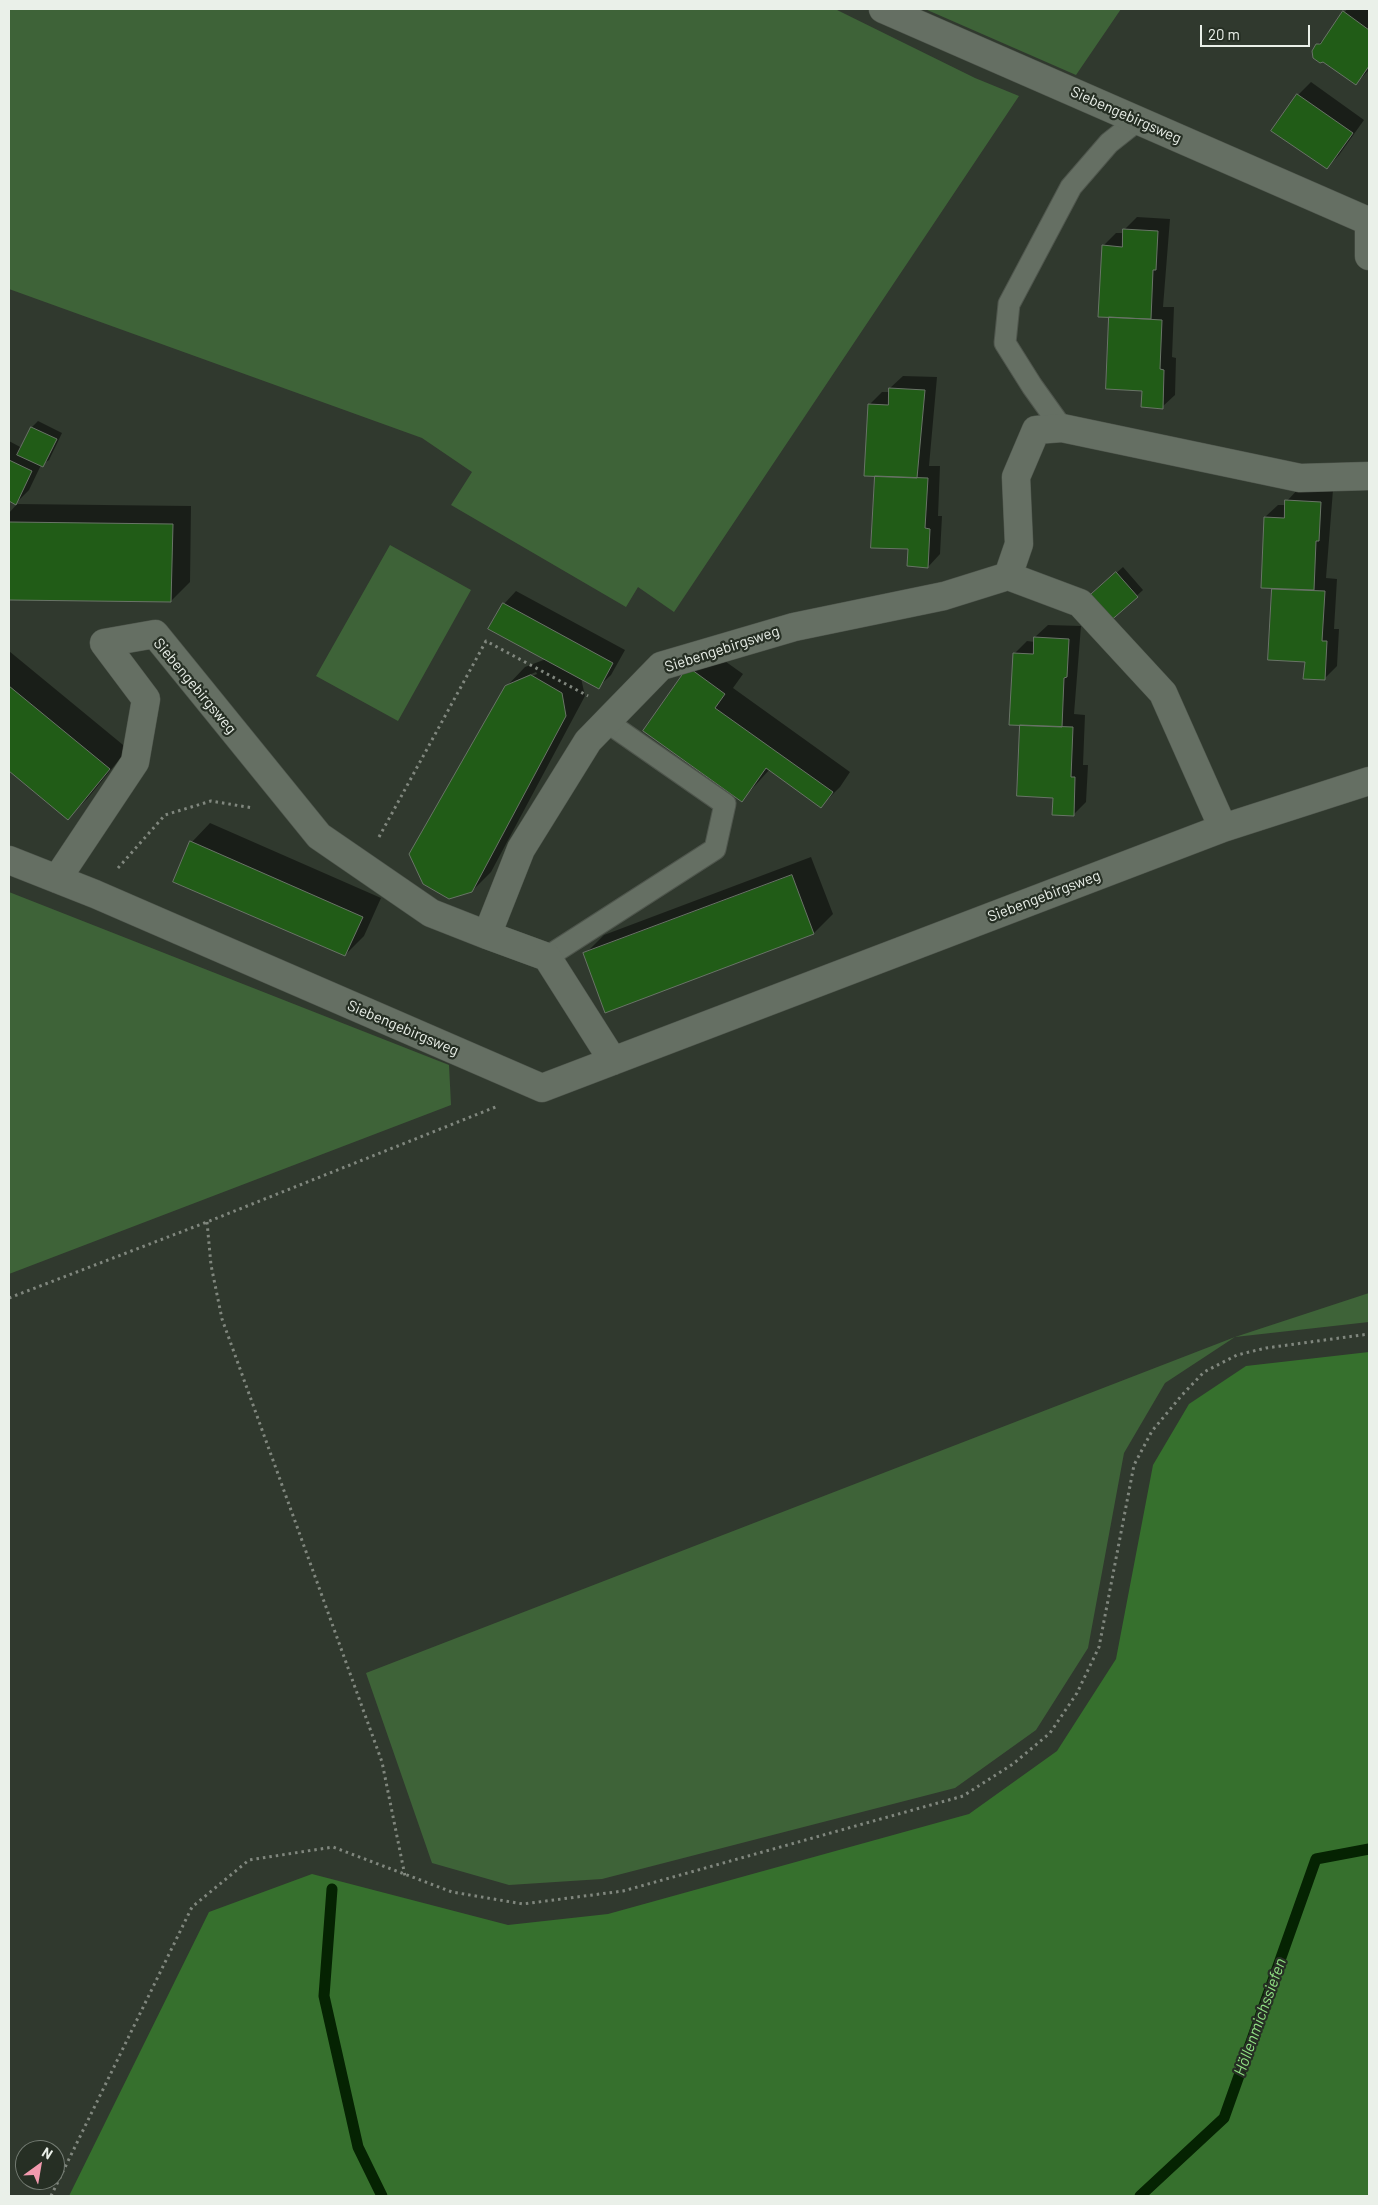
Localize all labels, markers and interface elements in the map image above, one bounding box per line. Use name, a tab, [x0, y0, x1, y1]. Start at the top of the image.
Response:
scale bar	[1203, 15, 1313, 47]
text: 20 m	[1208, 25, 1240, 43]
street label: Siebengebirgsweg	[1068, 83, 1184, 147]
street label: Siebengebirgsweg	[662, 622, 782, 676]
street label: Siebengebirgsweg	[150, 635, 240, 737]
street label: Siebengebirgsweg	[985, 866, 1103, 926]
street label: Siebengebirgsweg	[345, 996, 461, 1060]
water label: Höllenmichssiefen	[1230, 1956, 1290, 2078]
north arrow	[15, 2140, 65, 2190]
text: N	[39, 2143, 56, 2162]

